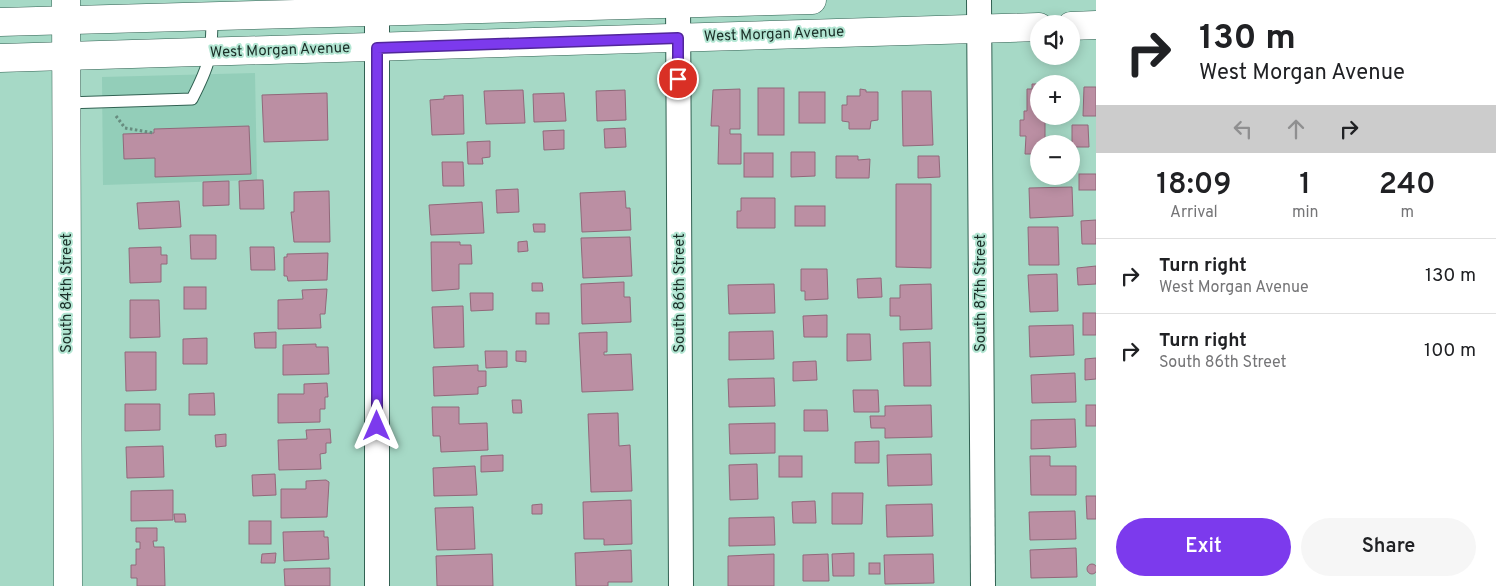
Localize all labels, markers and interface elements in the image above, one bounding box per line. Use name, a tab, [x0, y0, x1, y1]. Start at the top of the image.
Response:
map controls	[1030, 15, 1080, 185]
button: sound	[1030, 15, 1080, 65]
text: 130 m	[1199, 17, 1296, 61]
icon: right	[1116, 20, 1181, 85]
street label: West Morgan Avenue	[704, 23, 844, 47]
street label: West Morgan Avenue	[210, 39, 350, 63]
pin	[657, 58, 699, 100]
text: West Morgan Avenue	[1199, 60, 1405, 87]
icon: arrive	[664, 65, 692, 93]
button: +	[1030, 75, 1080, 125]
icon: left	[1229, 115, 1257, 143]
icon: ahead	[1282, 115, 1310, 143]
icon: right	[1335, 115, 1363, 143]
button: −	[1030, 135, 1080, 185]
text: 18:09	[1156, 167, 1232, 204]
text: 1	[1299, 167, 1311, 204]
text: 240	[1379, 167, 1436, 204]
text: Arrival	[1170, 203, 1218, 223]
text: min	[1292, 203, 1319, 223]
text: m	[1400, 203, 1414, 223]
street label: South 84th Street	[58, 233, 77, 353]
street label: South 86th Street	[671, 233, 690, 353]
street label: South 87th Street	[972, 234, 991, 352]
text: Turn right	[1159, 254, 1247, 278]
icon: right	[1116, 262, 1144, 290]
text: 130 m	[1425, 264, 1476, 288]
text: West Morgan Avenue	[1159, 278, 1309, 298]
text: Turn right	[1159, 329, 1247, 353]
icon: right	[1116, 337, 1144, 365]
text: 100 m	[1424, 339, 1476, 363]
text: South 86th Street	[1159, 353, 1287, 373]
position arrow	[350, 399, 402, 451]
button: Exit	[1116, 518, 1291, 576]
button: Share	[1301, 518, 1476, 576]

